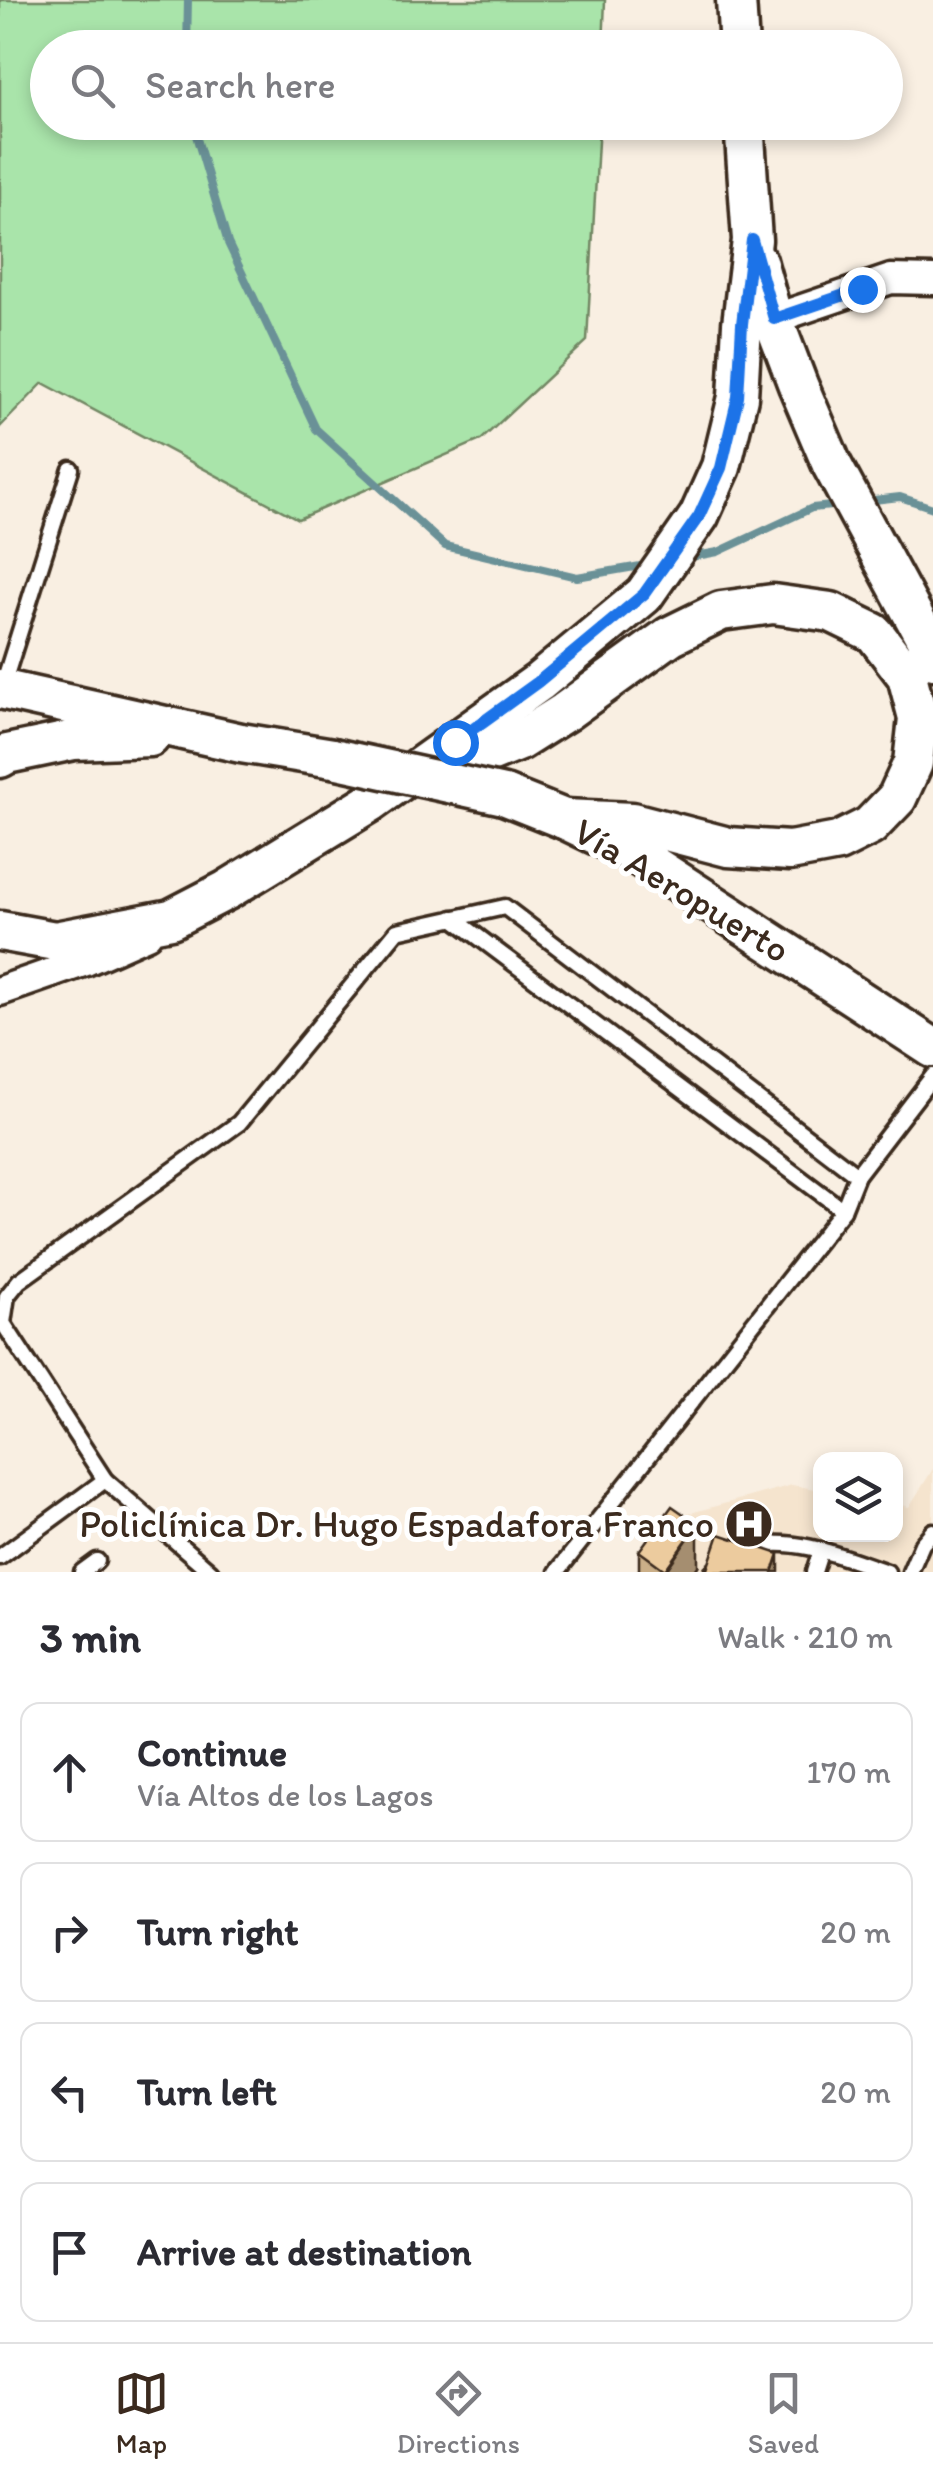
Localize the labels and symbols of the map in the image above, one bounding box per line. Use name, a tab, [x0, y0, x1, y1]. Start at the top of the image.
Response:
route end	[840, 267, 886, 313]
route start	[433, 720, 479, 766]
street label: Vía Aeropuerto	[566, 808, 798, 972]
hospital icon: Policlínica Dr. Hugo Espadafora Franco	[723, 1498, 775, 1550]
place label: Policlínica Dr. Hugo Espadafora Franco	[79, 1501, 714, 1547]

